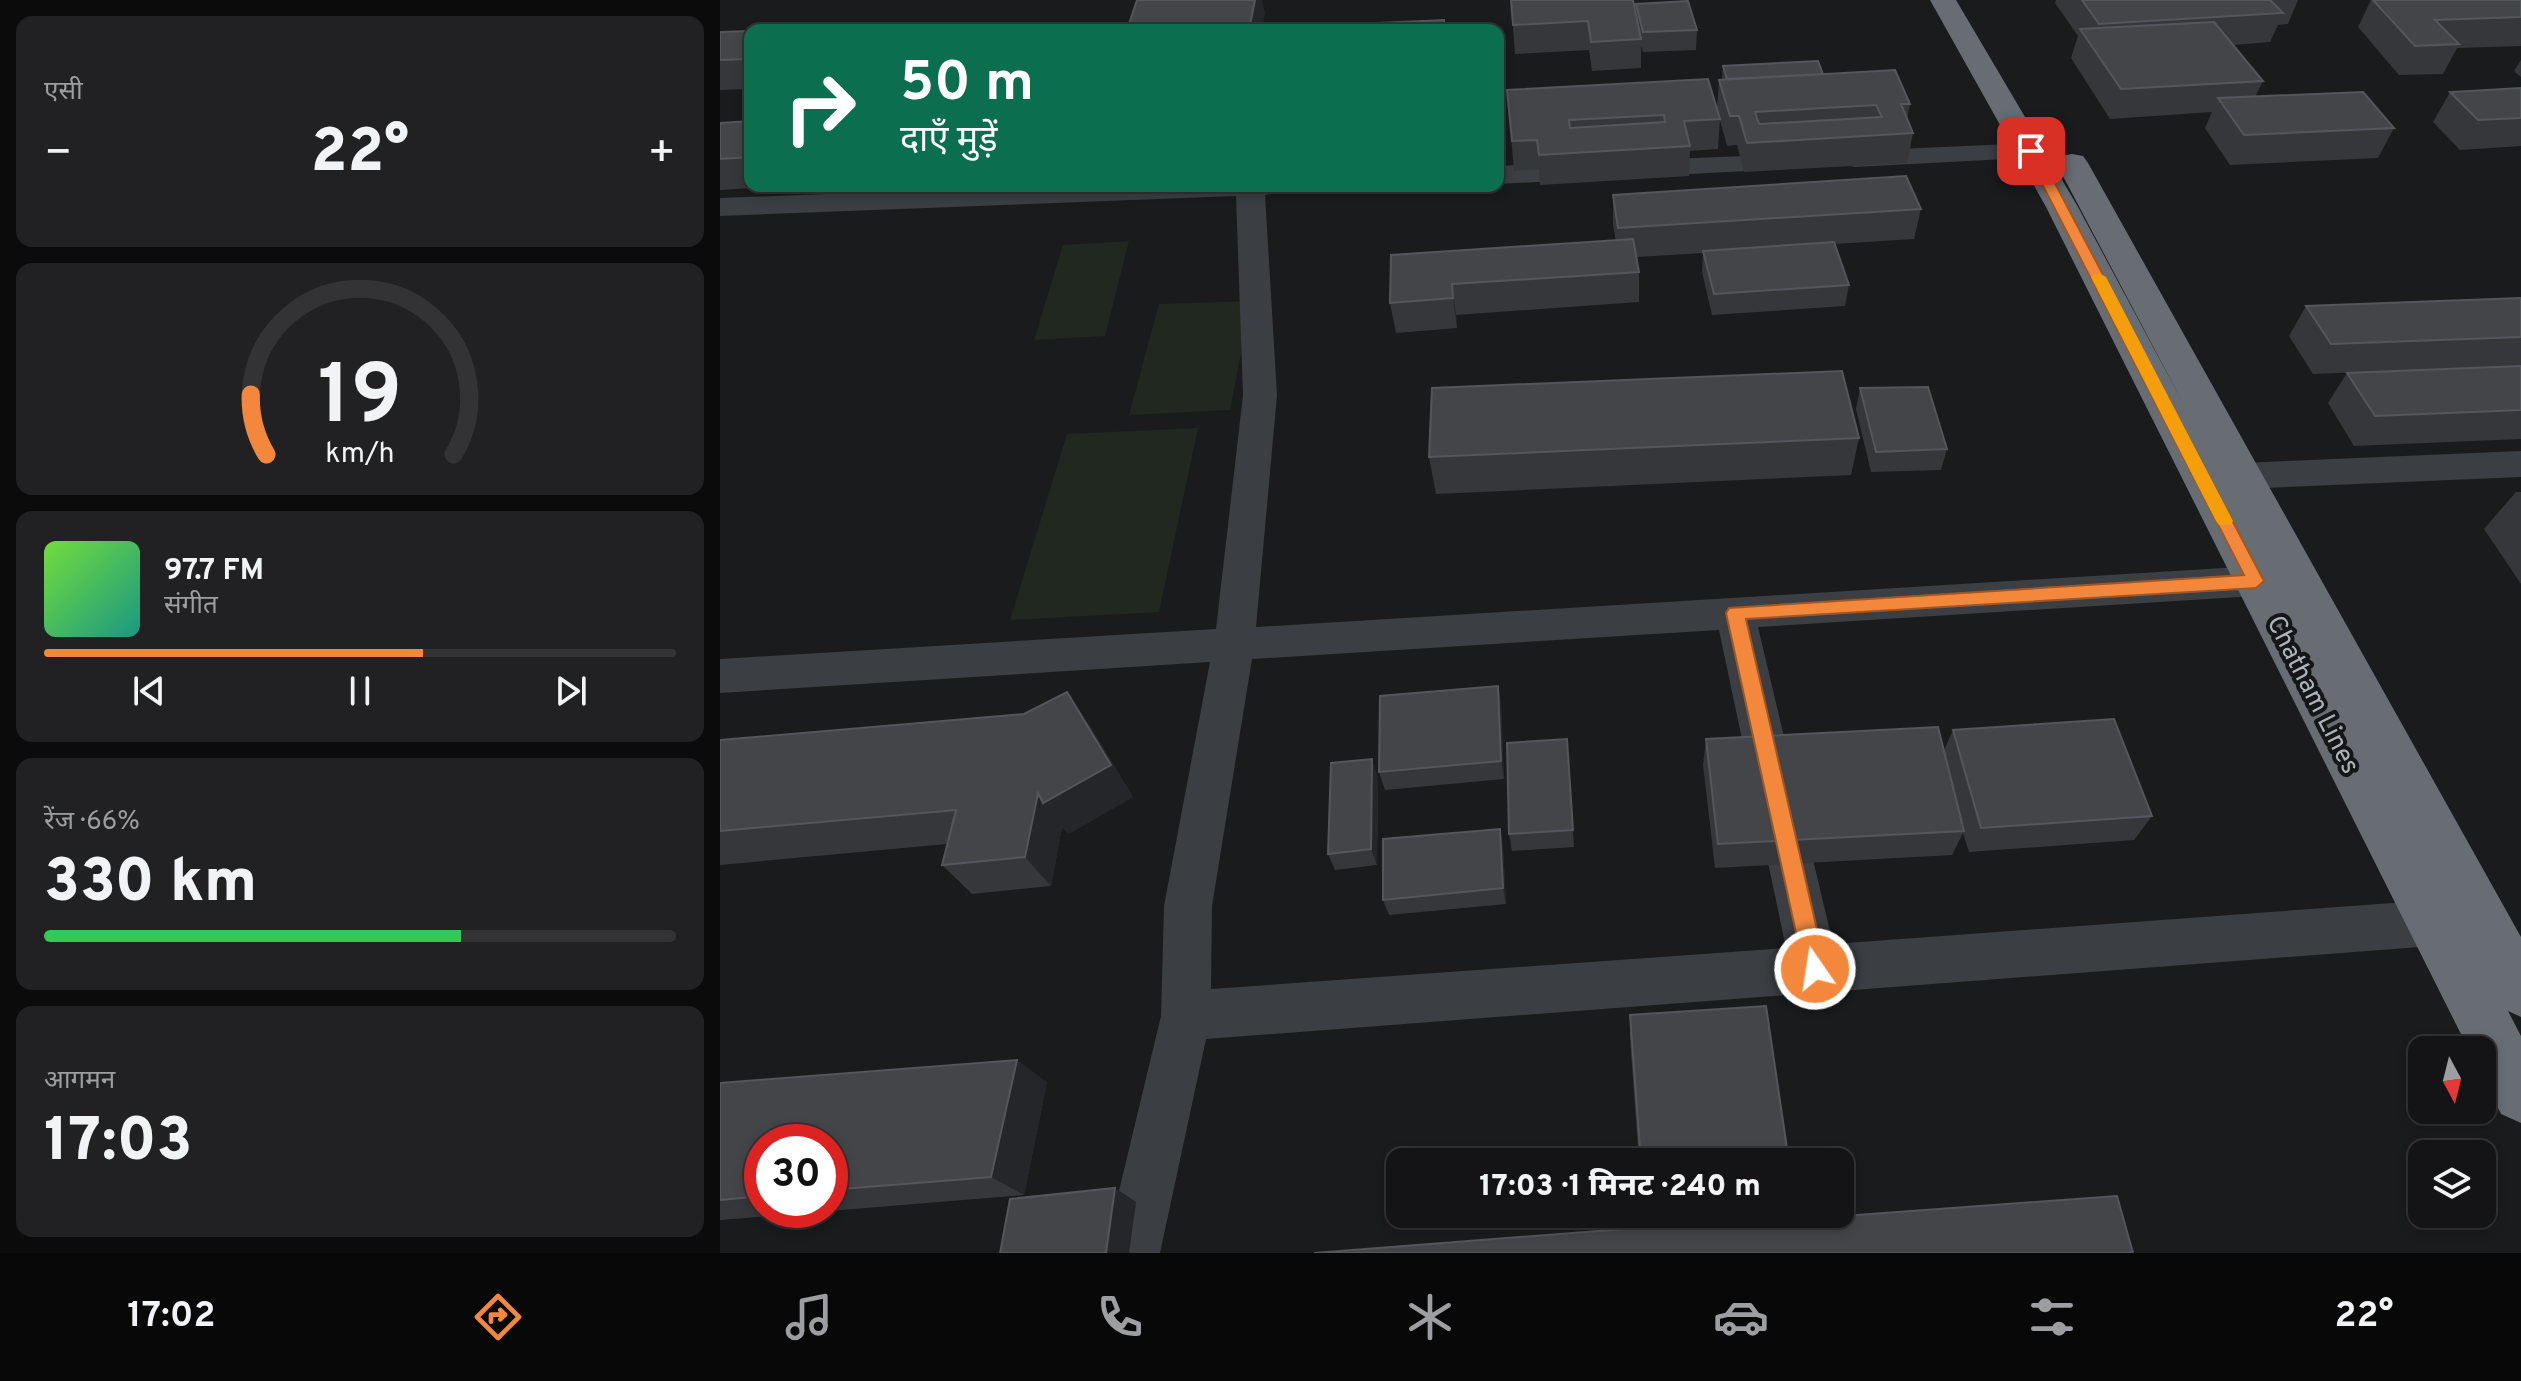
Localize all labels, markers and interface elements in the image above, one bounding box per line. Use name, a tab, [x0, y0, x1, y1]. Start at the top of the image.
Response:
text: 50 m	[900, 50, 1034, 120]
icon: right	[768, 56, 872, 160]
text: एसी	[44, 76, 83, 109]
text: 22°	[311, 117, 409, 193]
pin	[1997, 117, 2065, 185]
text: दाएँ मुड़ें	[900, 119, 998, 165]
text: −	[44, 127, 72, 183]
text: +	[648, 127, 676, 183]
icon: arrive	[2009, 129, 2053, 173]
text: 19	[318, 348, 402, 453]
text: km/h	[325, 437, 395, 473]
text: 97.7 FM	[164, 553, 264, 590]
text: संगीत	[164, 590, 218, 623]
street label: Chatham Lines	[2258, 610, 2366, 780]
icon: previous	[127, 669, 171, 713]
icon: pause	[338, 669, 382, 713]
icon: next	[549, 669, 593, 713]
text: रेंज · 66%	[44, 806, 140, 839]
text: 330 km	[44, 847, 257, 923]
position arrow	[1773, 927, 1857, 1011]
north arrow	[2408, 1036, 2496, 1124]
map controls	[2408, 1036, 2496, 1228]
text: आगमन	[44, 1065, 115, 1098]
text: 17:03	[44, 1106, 193, 1182]
speed limit sign: 30	[744, 1124, 848, 1228]
button: layers	[2408, 1140, 2496, 1228]
text: 17:03 · 1 मिनट · 240 m	[1479, 1169, 1761, 1206]
icon: directions	[470, 1289, 526, 1345]
icon: music	[781, 1289, 837, 1345]
icon: phone	[1092, 1289, 1148, 1345]
icon: climate	[1402, 1289, 1458, 1345]
icon: car	[1713, 1289, 1769, 1345]
icon: filters	[2024, 1289, 2080, 1345]
text: 17:02	[127, 1294, 216, 1340]
text: 22°	[2335, 1294, 2394, 1340]

